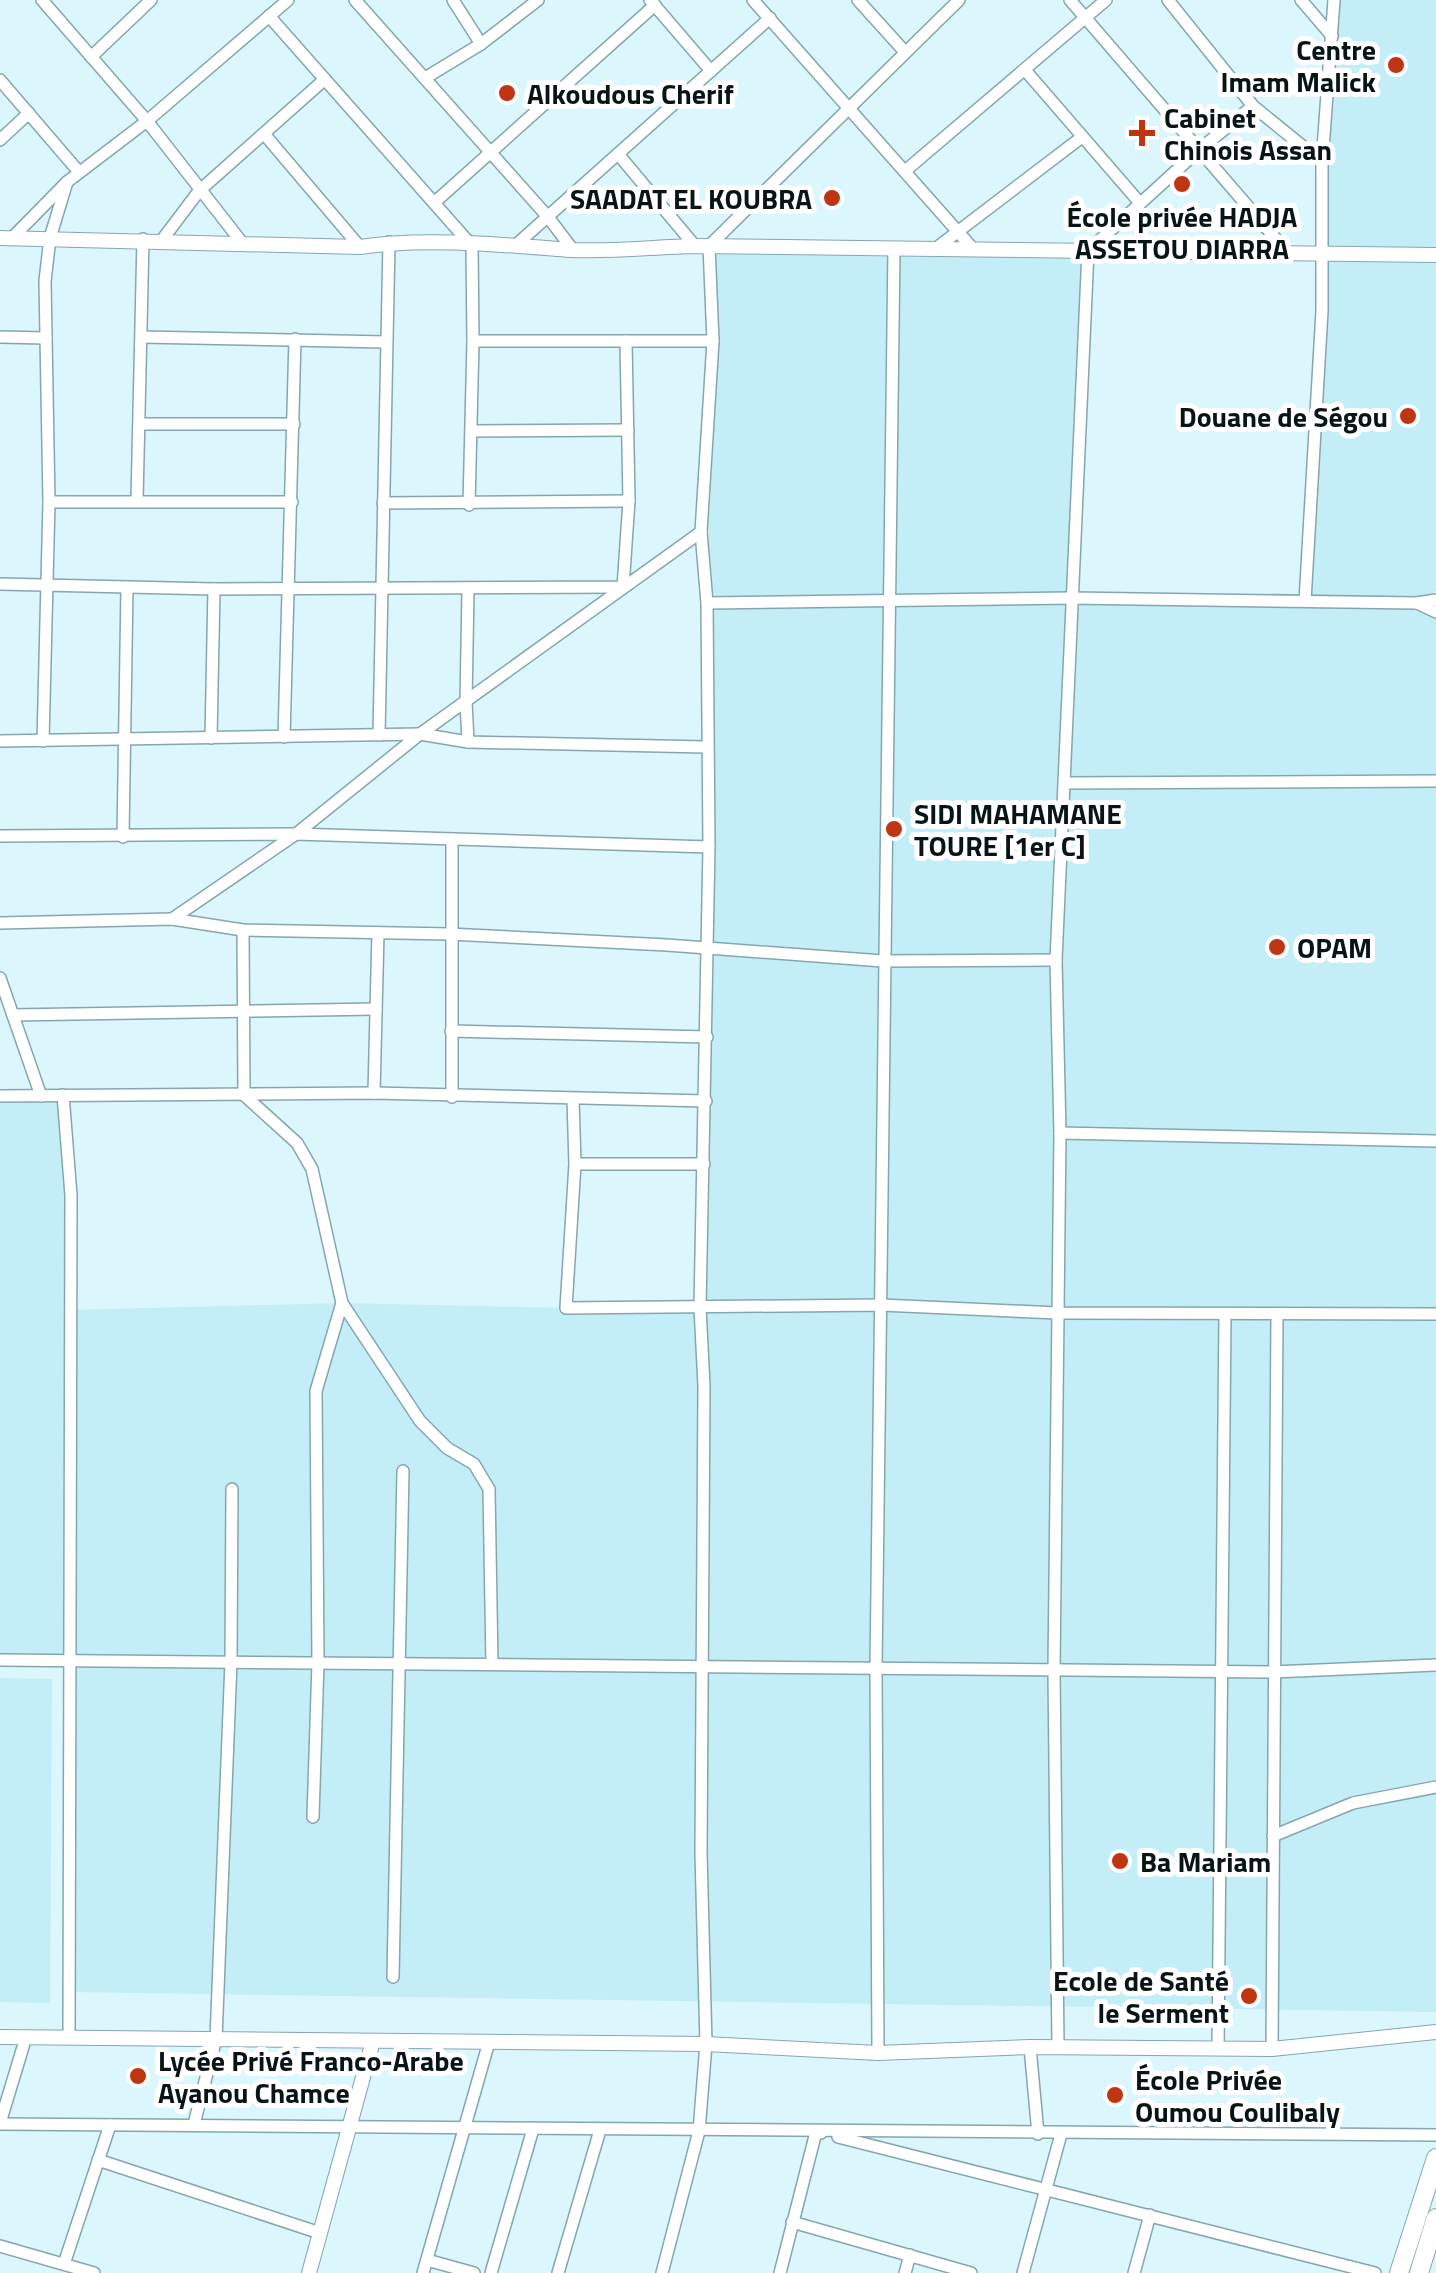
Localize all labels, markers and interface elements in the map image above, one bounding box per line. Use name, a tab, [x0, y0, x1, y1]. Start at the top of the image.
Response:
place label: Centre Imam Malick	[1221, 28, 1377, 103]
marker: Centre Imam Malick	[1385, 54, 1407, 76]
place label: Alkoudous Cherif	[527, 72, 734, 115]
marker: Alkoudous Cherif	[496, 82, 518, 104]
place label: Cabinet Chinois Assan	[1164, 96, 1332, 171]
marker: Cabinet Chinois Assan	[1129, 120, 1155, 146]
marker: École privée HADJA ASSETOU DIARRA	[1171, 173, 1193, 195]
place label: SAADAT EL KOUBRA	[570, 177, 812, 220]
marker: SAADAT EL KOUBRA	[821, 187, 843, 209]
place label: École privée HADJA ASSETOU DIARRA	[1067, 195, 1298, 270]
place label: Douane de Ségou	[1179, 395, 1388, 438]
marker: Douane de Ségou	[1397, 405, 1419, 427]
place label: SIDI MAHAMANE TOURE [1er C]	[914, 792, 1122, 867]
marker: SIDI MAHAMANE TOURE [1er C]	[883, 818, 905, 840]
place label: OPAM	[1297, 926, 1372, 969]
marker: OPAM	[1266, 936, 1288, 958]
place label: Ba Mariam	[1140, 1840, 1271, 1883]
marker: Ba Mariam	[1109, 1850, 1131, 1872]
place label: Ecole de Santé le Serment	[1053, 1959, 1229, 2034]
marker: Ecole de Santé le Serment	[1238, 1985, 1260, 2007]
place label: Lycée Privé Franco-Arabe Ayanou Chamce	[158, 2039, 464, 2114]
place label: École Privée Oumou Coulibaly	[1135, 2058, 1340, 2133]
marker: Lycée Privé Franco-Arabe Ayanou Chamce	[127, 2065, 149, 2087]
marker: École Privée Oumou Coulibaly	[1104, 2084, 1126, 2106]

